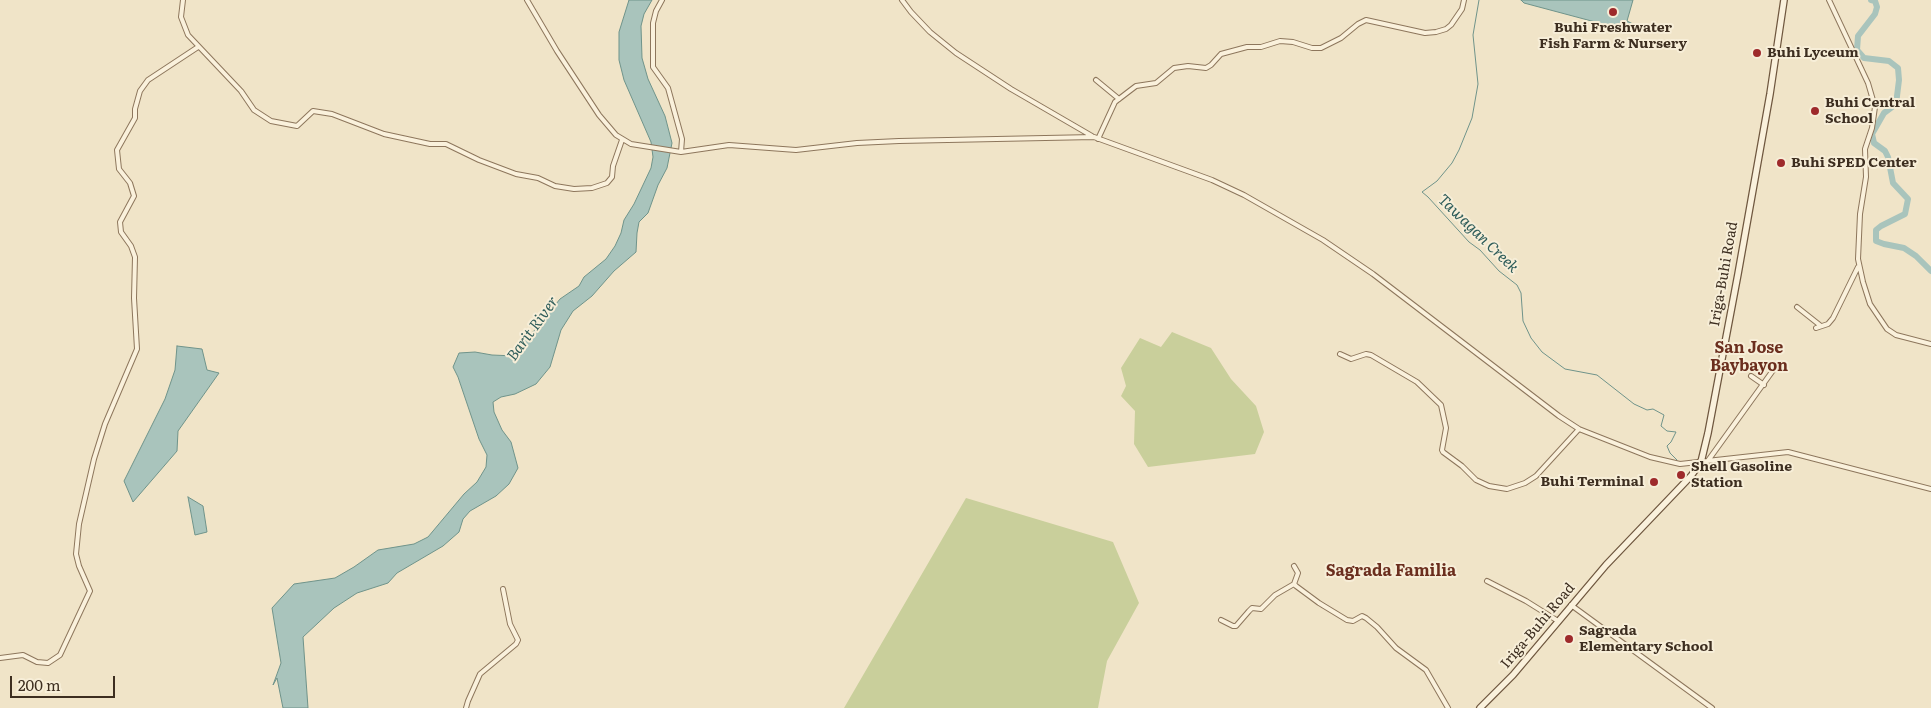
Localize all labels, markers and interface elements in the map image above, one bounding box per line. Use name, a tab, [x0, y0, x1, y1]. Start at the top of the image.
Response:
marker: Buhi Freshwater Fish Farm & Nursery	[1607, 6, 1619, 18]
place label: Buhi Freshwater Fish Farm & Nursery	[1539, 20, 1687, 52]
place label: Buhi Lyceum	[1767, 45, 1859, 61]
marker: Buhi Lyceum	[1751, 47, 1763, 59]
place label: Buhi Central School	[1825, 95, 1915, 128]
marker: Buhi Central School	[1809, 105, 1821, 117]
place label: Buhi SPED Center	[1791, 155, 1917, 171]
marker: Buhi SPED Center	[1775, 157, 1787, 169]
water label: Tawagan Creek	[1434, 191, 1522, 277]
street label: Iriga-Buhi Road	[1707, 220, 1741, 328]
water label: Barit River	[504, 293, 562, 365]
district label: San Jose Baybayon	[1710, 338, 1788, 376]
place label: Shell Gasoline Station	[1691, 459, 1792, 492]
marker: Shell Gasoline Station	[1675, 469, 1687, 481]
place label: Buhi Terminal	[1540, 474, 1644, 490]
marker: Buhi Terminal	[1648, 476, 1660, 488]
district label: Sagrada Familia	[1326, 561, 1456, 581]
street label: Iriga-Buhi Road	[1497, 580, 1579, 672]
place label: Sagrada Elementary School	[1579, 623, 1713, 656]
marker: Sagrada Elementary School	[1563, 633, 1575, 645]
scale bar	[12, 666, 118, 698]
text: 200 m	[18, 673, 61, 696]

